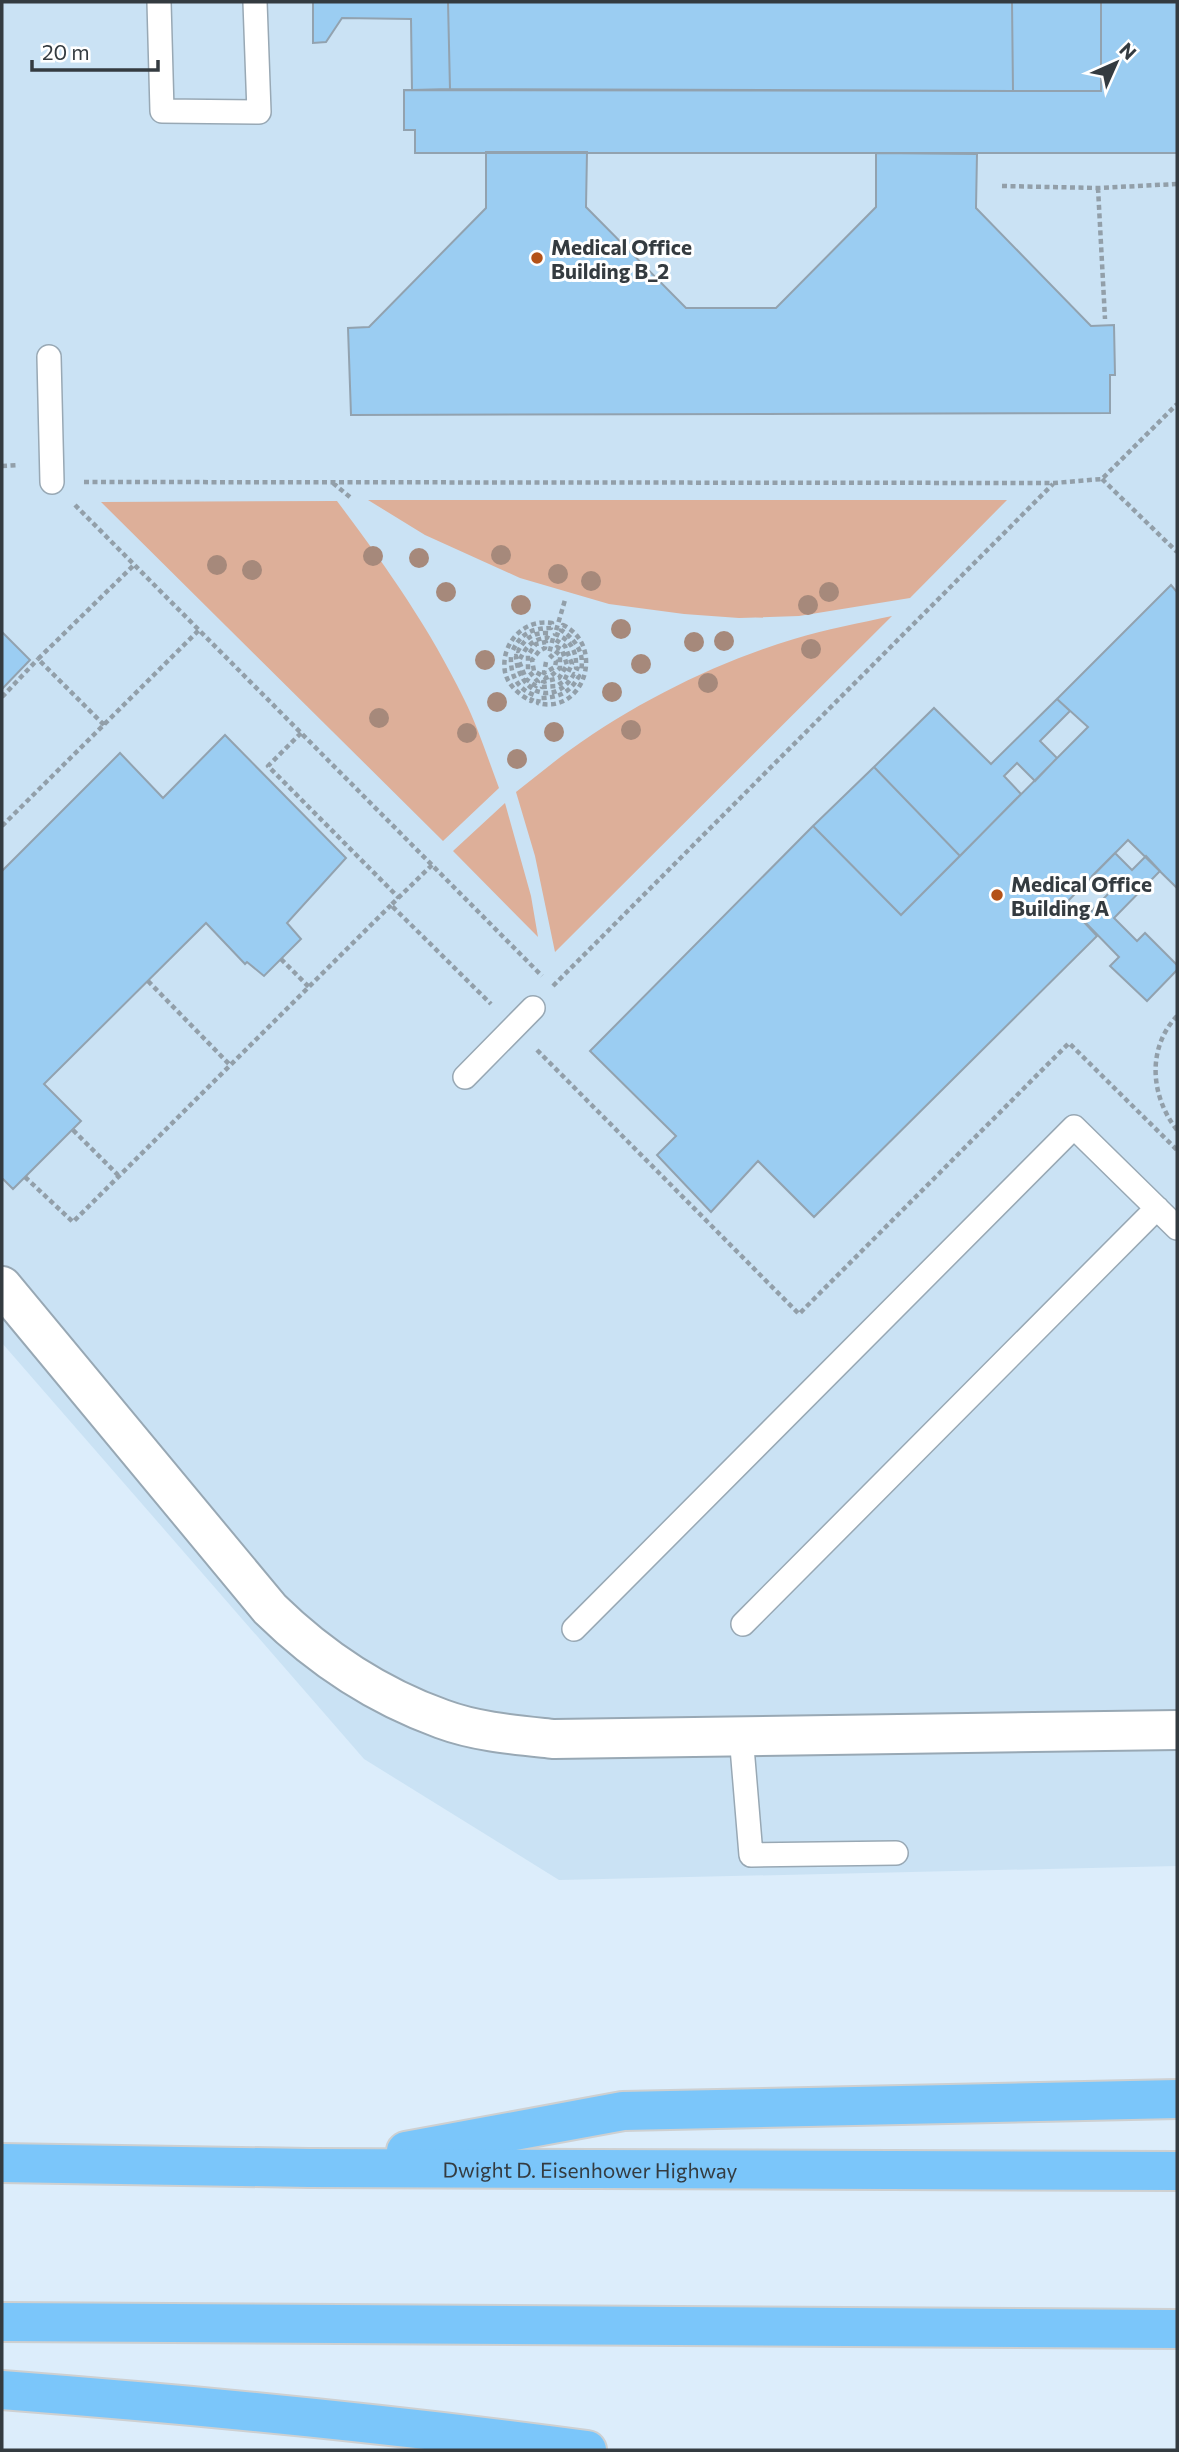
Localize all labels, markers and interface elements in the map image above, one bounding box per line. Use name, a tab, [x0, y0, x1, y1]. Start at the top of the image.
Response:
scale bar	[32, 28, 158, 72]
north arrow	[1081, 28, 1151, 98]
text: N	[1115, 37, 1142, 64]
text: 20 m	[42, 39, 90, 64]
place label: Medical Office Building B_2	[551, 234, 692, 283]
marker: Medical Office Building B_2	[529, 250, 545, 266]
place label: Medical Office Building A	[1011, 871, 1152, 920]
marker: Medical Office Building A	[989, 887, 1005, 903]
street label: Dwight D. Eisenhower Highway	[442, 2156, 738, 2182]

